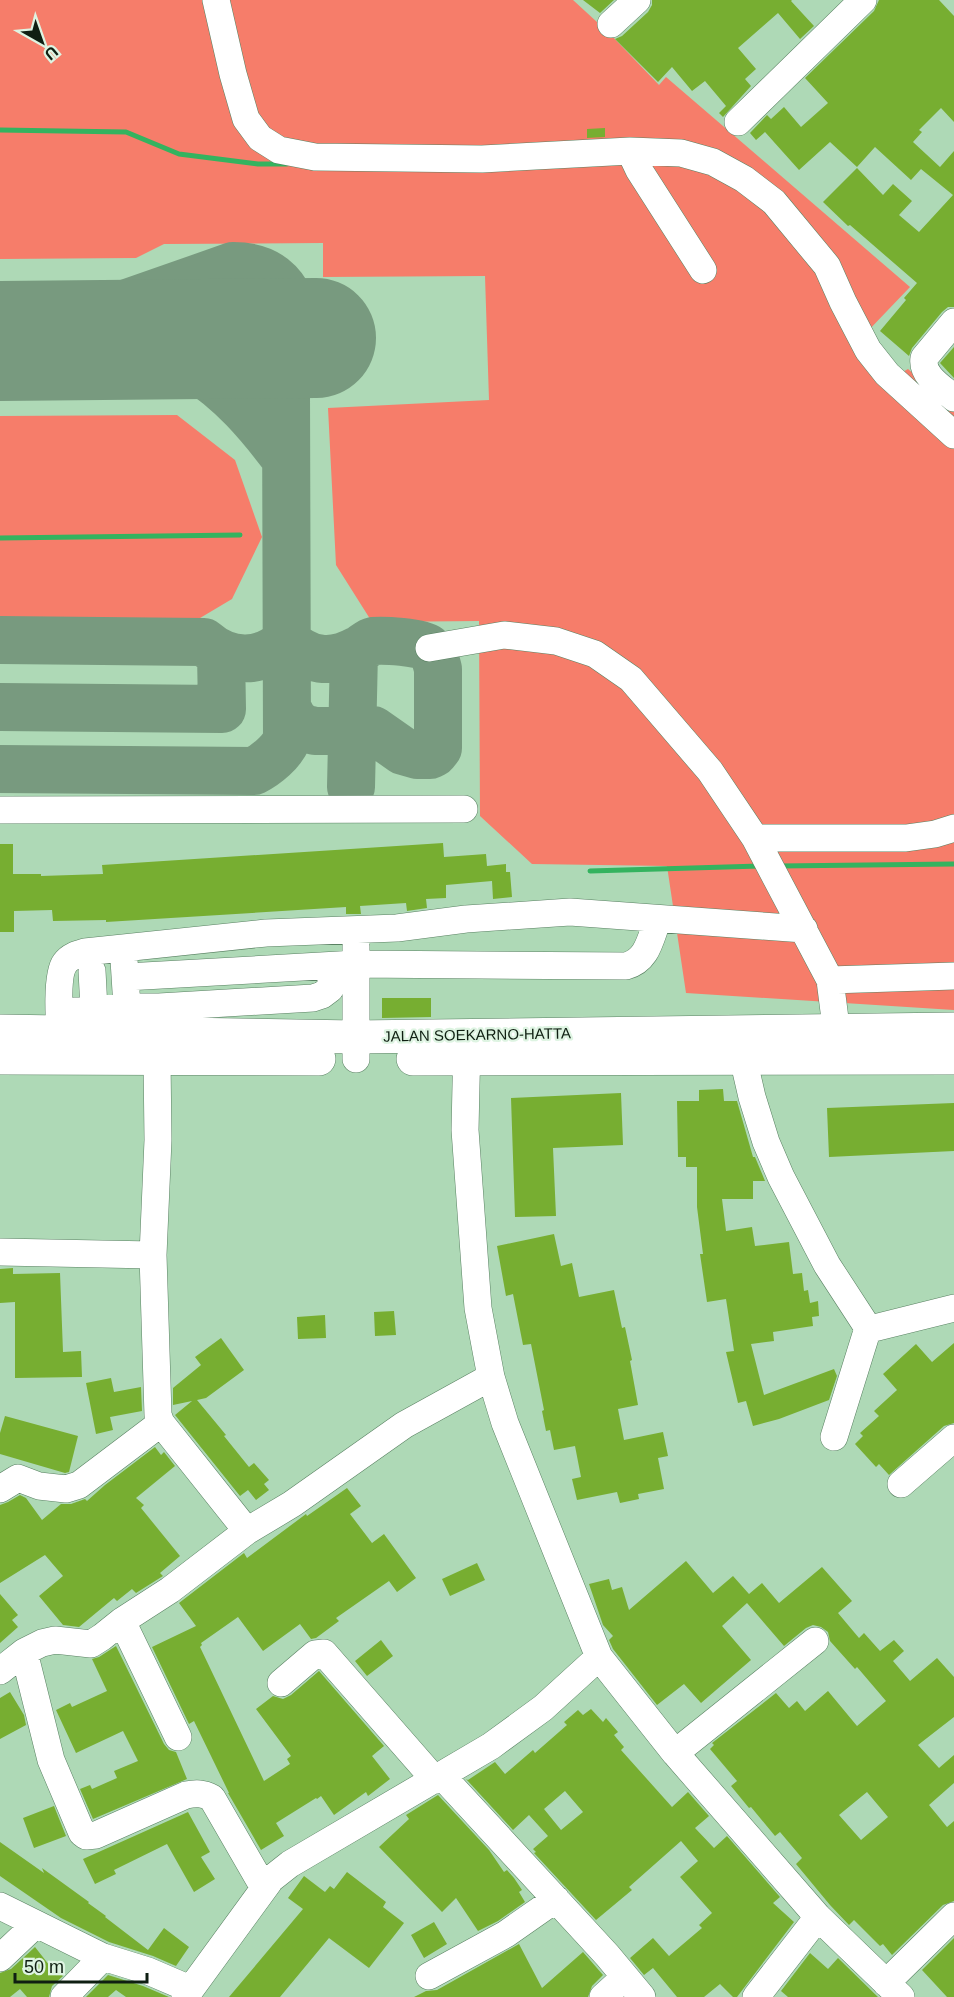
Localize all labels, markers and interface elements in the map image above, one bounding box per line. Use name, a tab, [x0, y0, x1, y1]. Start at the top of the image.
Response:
north arrow	[12, 12, 72, 72]
text: U	[41, 43, 61, 63]
street label: JALAN SOEKARNO-HATTA	[383, 1024, 571, 1045]
scale bar	[15, 1946, 147, 1984]
text: 50 m	[24, 1957, 64, 1977]

